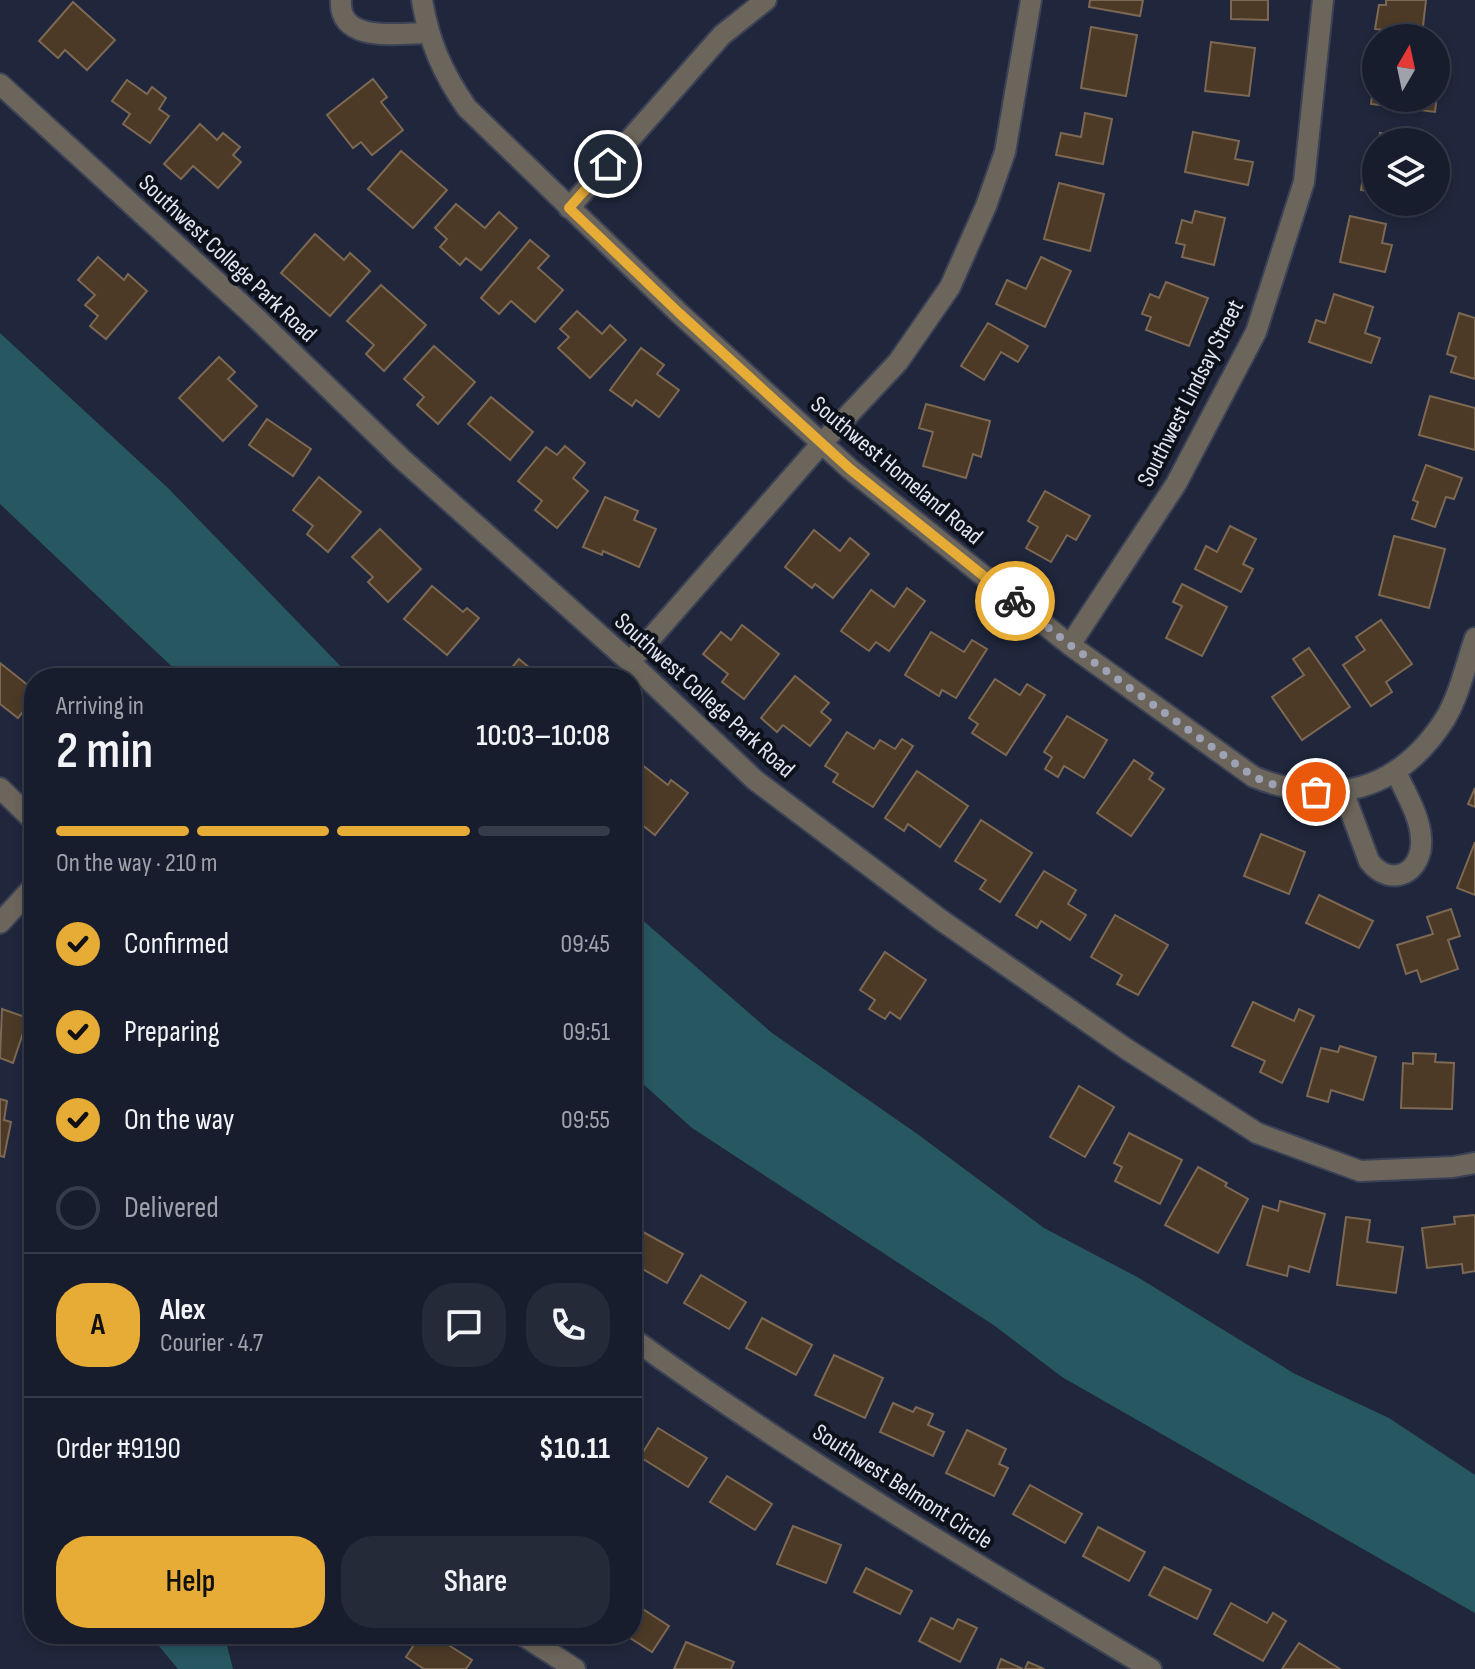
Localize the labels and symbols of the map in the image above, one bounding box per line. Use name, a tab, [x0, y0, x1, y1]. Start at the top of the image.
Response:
north arrow	[1362, 24, 1450, 112]
pin	[574, 130, 642, 198]
street label: Southwest College Park Road	[133, 168, 323, 348]
street label: Southwest Lindsay Street	[1131, 295, 1250, 491]
street label: Southwest Homeland Road	[805, 390, 989, 551]
courier	[975, 561, 1055, 641]
street label: Southwest College Park Road	[609, 607, 801, 784]
pin	[1282, 758, 1350, 826]
street label: Southwest Belmont Circle	[807, 1417, 998, 1555]

